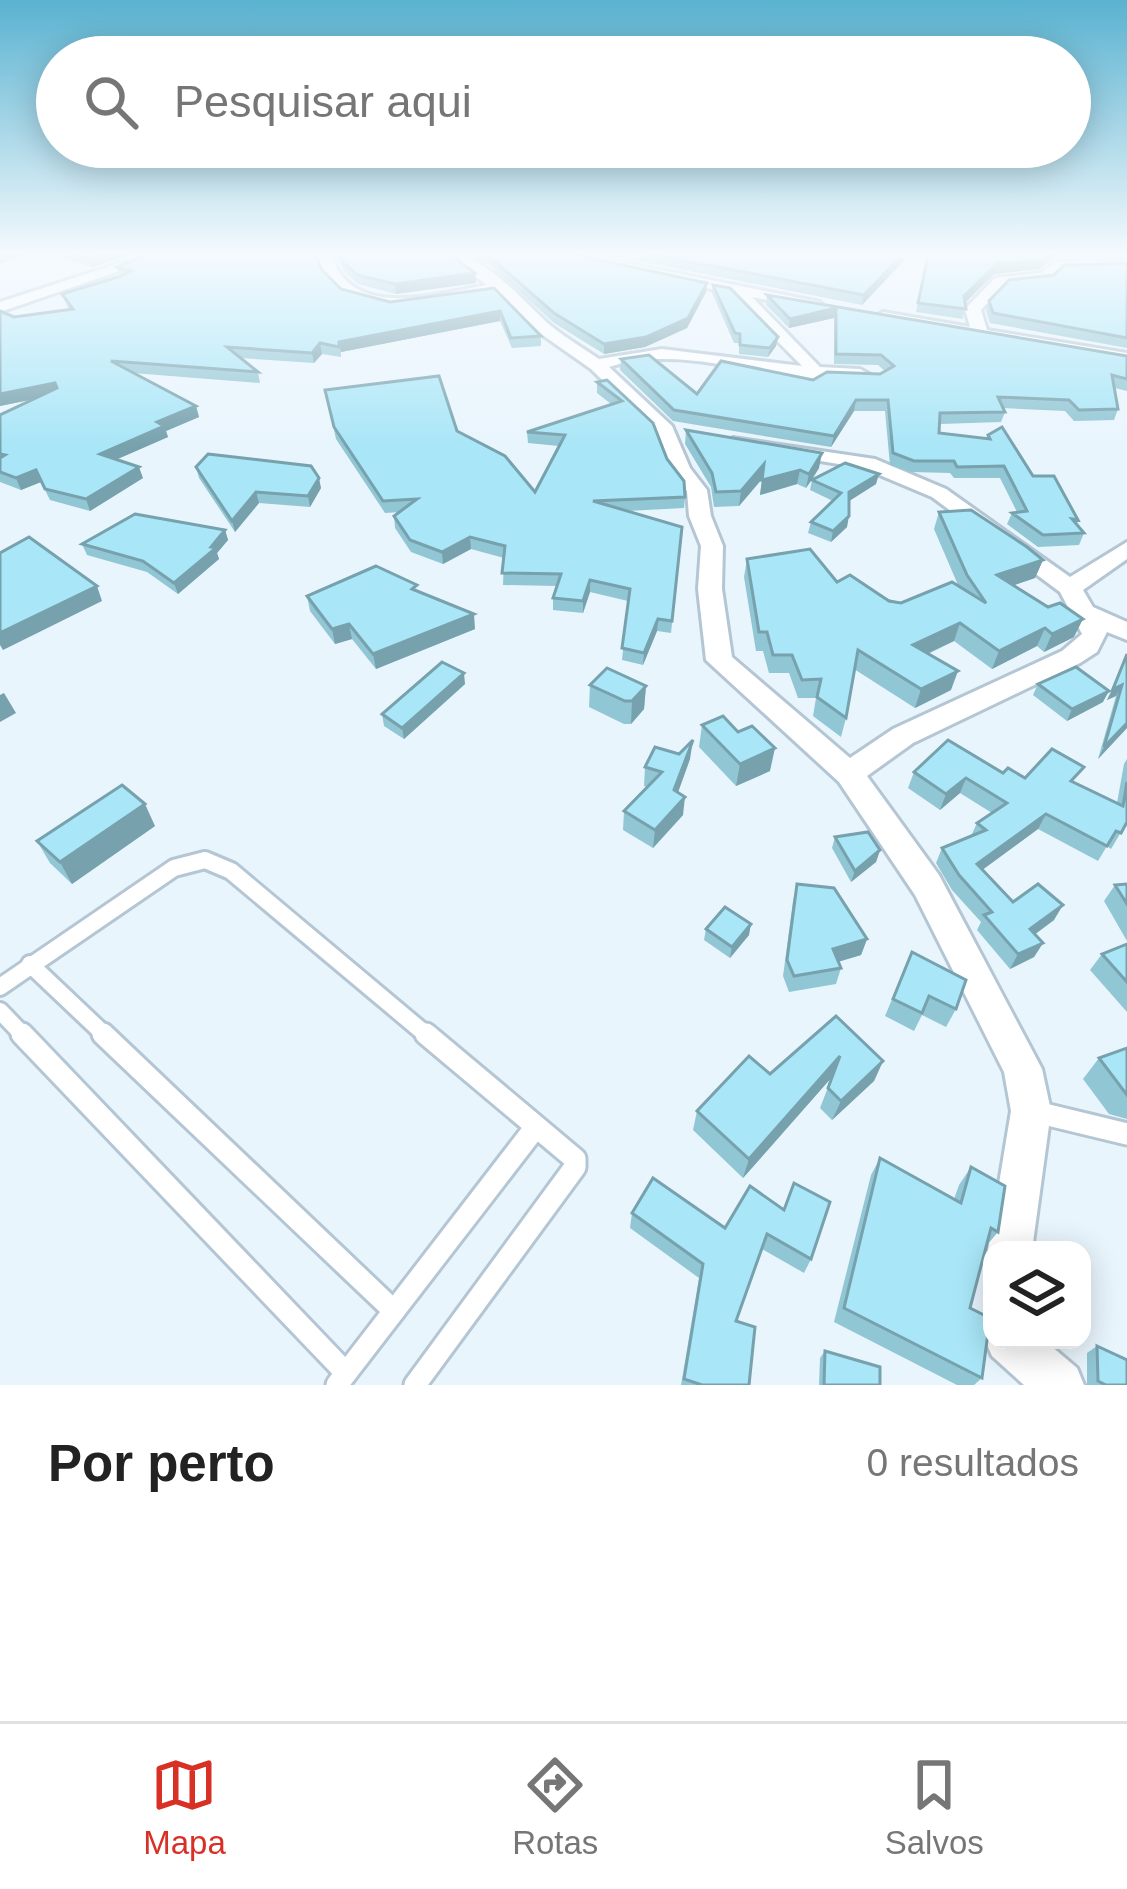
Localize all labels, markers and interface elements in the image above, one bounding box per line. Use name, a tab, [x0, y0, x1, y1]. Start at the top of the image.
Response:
search box	[36, 36, 1091, 168]
icon: search	[78, 69, 144, 135]
text: Pesquisar aqui	[174, 76, 472, 127]
map controls	[983, 1241, 1091, 1349]
button: layers	[983, 1241, 1091, 1349]
text: Por perto	[48, 1435, 275, 1492]
text: 0 resultados	[867, 1441, 1079, 1484]
tab: Mapa	[143, 1752, 226, 1862]
tab: Rotas	[512, 1752, 598, 1862]
tab: Salvos	[885, 1752, 984, 1862]

